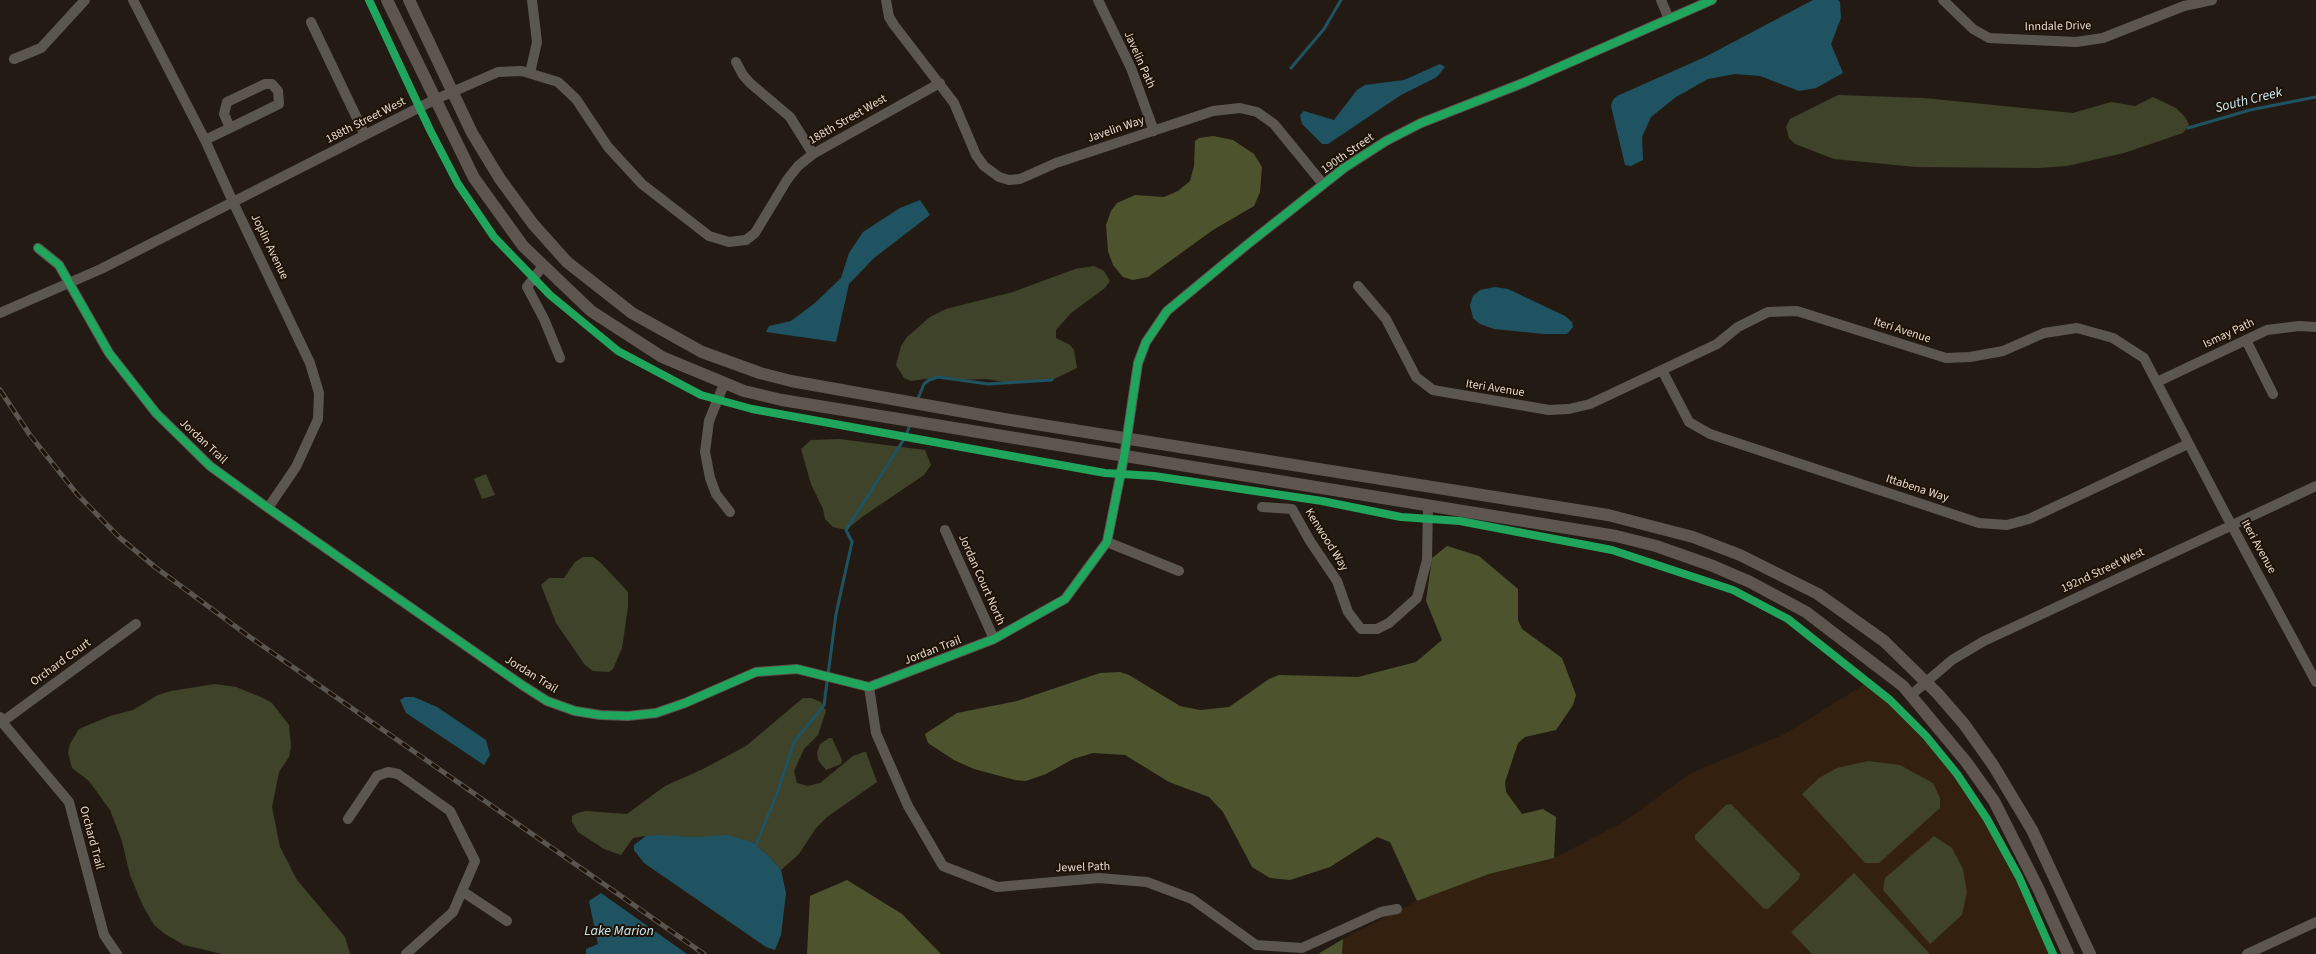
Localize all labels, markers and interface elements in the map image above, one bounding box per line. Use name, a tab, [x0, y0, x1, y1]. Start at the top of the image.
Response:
street label: Inndale Drive	[2025, 19, 2091, 35]
street label: Javelin Path	[1120, 29, 1158, 91]
water label: South Creek	[2214, 85, 2284, 117]
street label: 188th Street West	[806, 92, 890, 148]
street label: 188th Street West	[324, 95, 408, 147]
street label: Javelin Way	[1086, 114, 1146, 146]
street label: 190th Street	[1319, 131, 1377, 177]
street label: Joplin Avenue	[247, 212, 291, 282]
street label: Iteri Avenue	[1871, 315, 1933, 347]
street label: Ismay Path	[2201, 316, 2257, 352]
street label: Iteri Avenue	[1464, 377, 1526, 401]
street label: Jordan Trail	[176, 416, 230, 468]
street label: Ittabena Way	[1884, 472, 1950, 506]
street label: Kenwood Way	[1301, 506, 1351, 574]
street label: Iteri Avenue	[2237, 517, 2279, 577]
street label: Jordan Court North	[955, 533, 1007, 627]
street label: 192nd Street West	[2059, 545, 2147, 597]
street label: Jordan Trail	[903, 634, 963, 668]
street label: Orchard Court	[28, 636, 94, 690]
street label: Jordan Trail	[502, 653, 560, 697]
street label: Orchard Trail	[76, 805, 106, 871]
street label: Jewel Path	[1056, 860, 1110, 876]
water label: Lake Marion	[584, 924, 654, 940]

